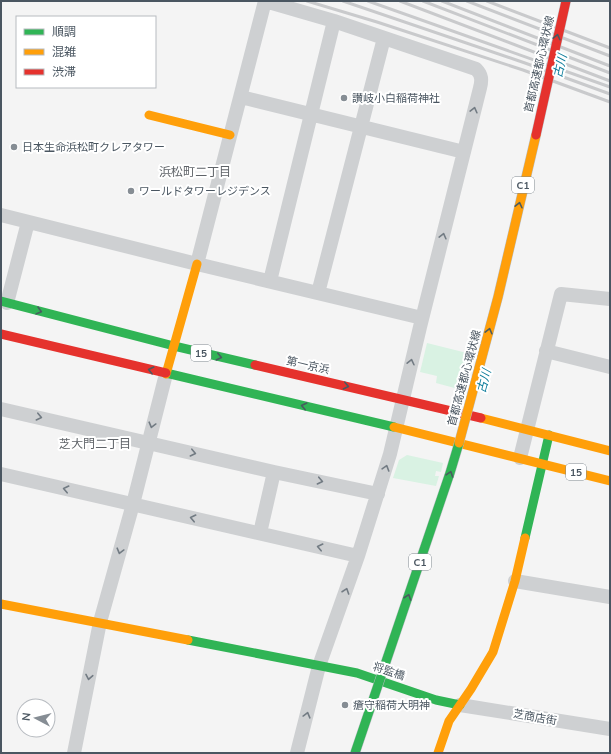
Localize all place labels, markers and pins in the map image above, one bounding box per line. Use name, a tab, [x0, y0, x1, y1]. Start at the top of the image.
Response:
place label: 讃岐小白稲荷神社	[352, 91, 440, 106]
marker: 讃岐小白稲荷神社	[339, 93, 349, 103]
place label: 日本生命浜松町クレアタワー	[22, 140, 165, 155]
marker: 日本生命浜松町クレアタワー	[9, 142, 19, 152]
place label: ワールドタワーレジデンス	[139, 184, 271, 199]
marker: ワールドタワーレジデンス	[126, 186, 136, 196]
place label: 瘡守稲荷大明神	[353, 698, 430, 713]
marker: 瘡守稲荷大明神	[340, 700, 350, 710]

